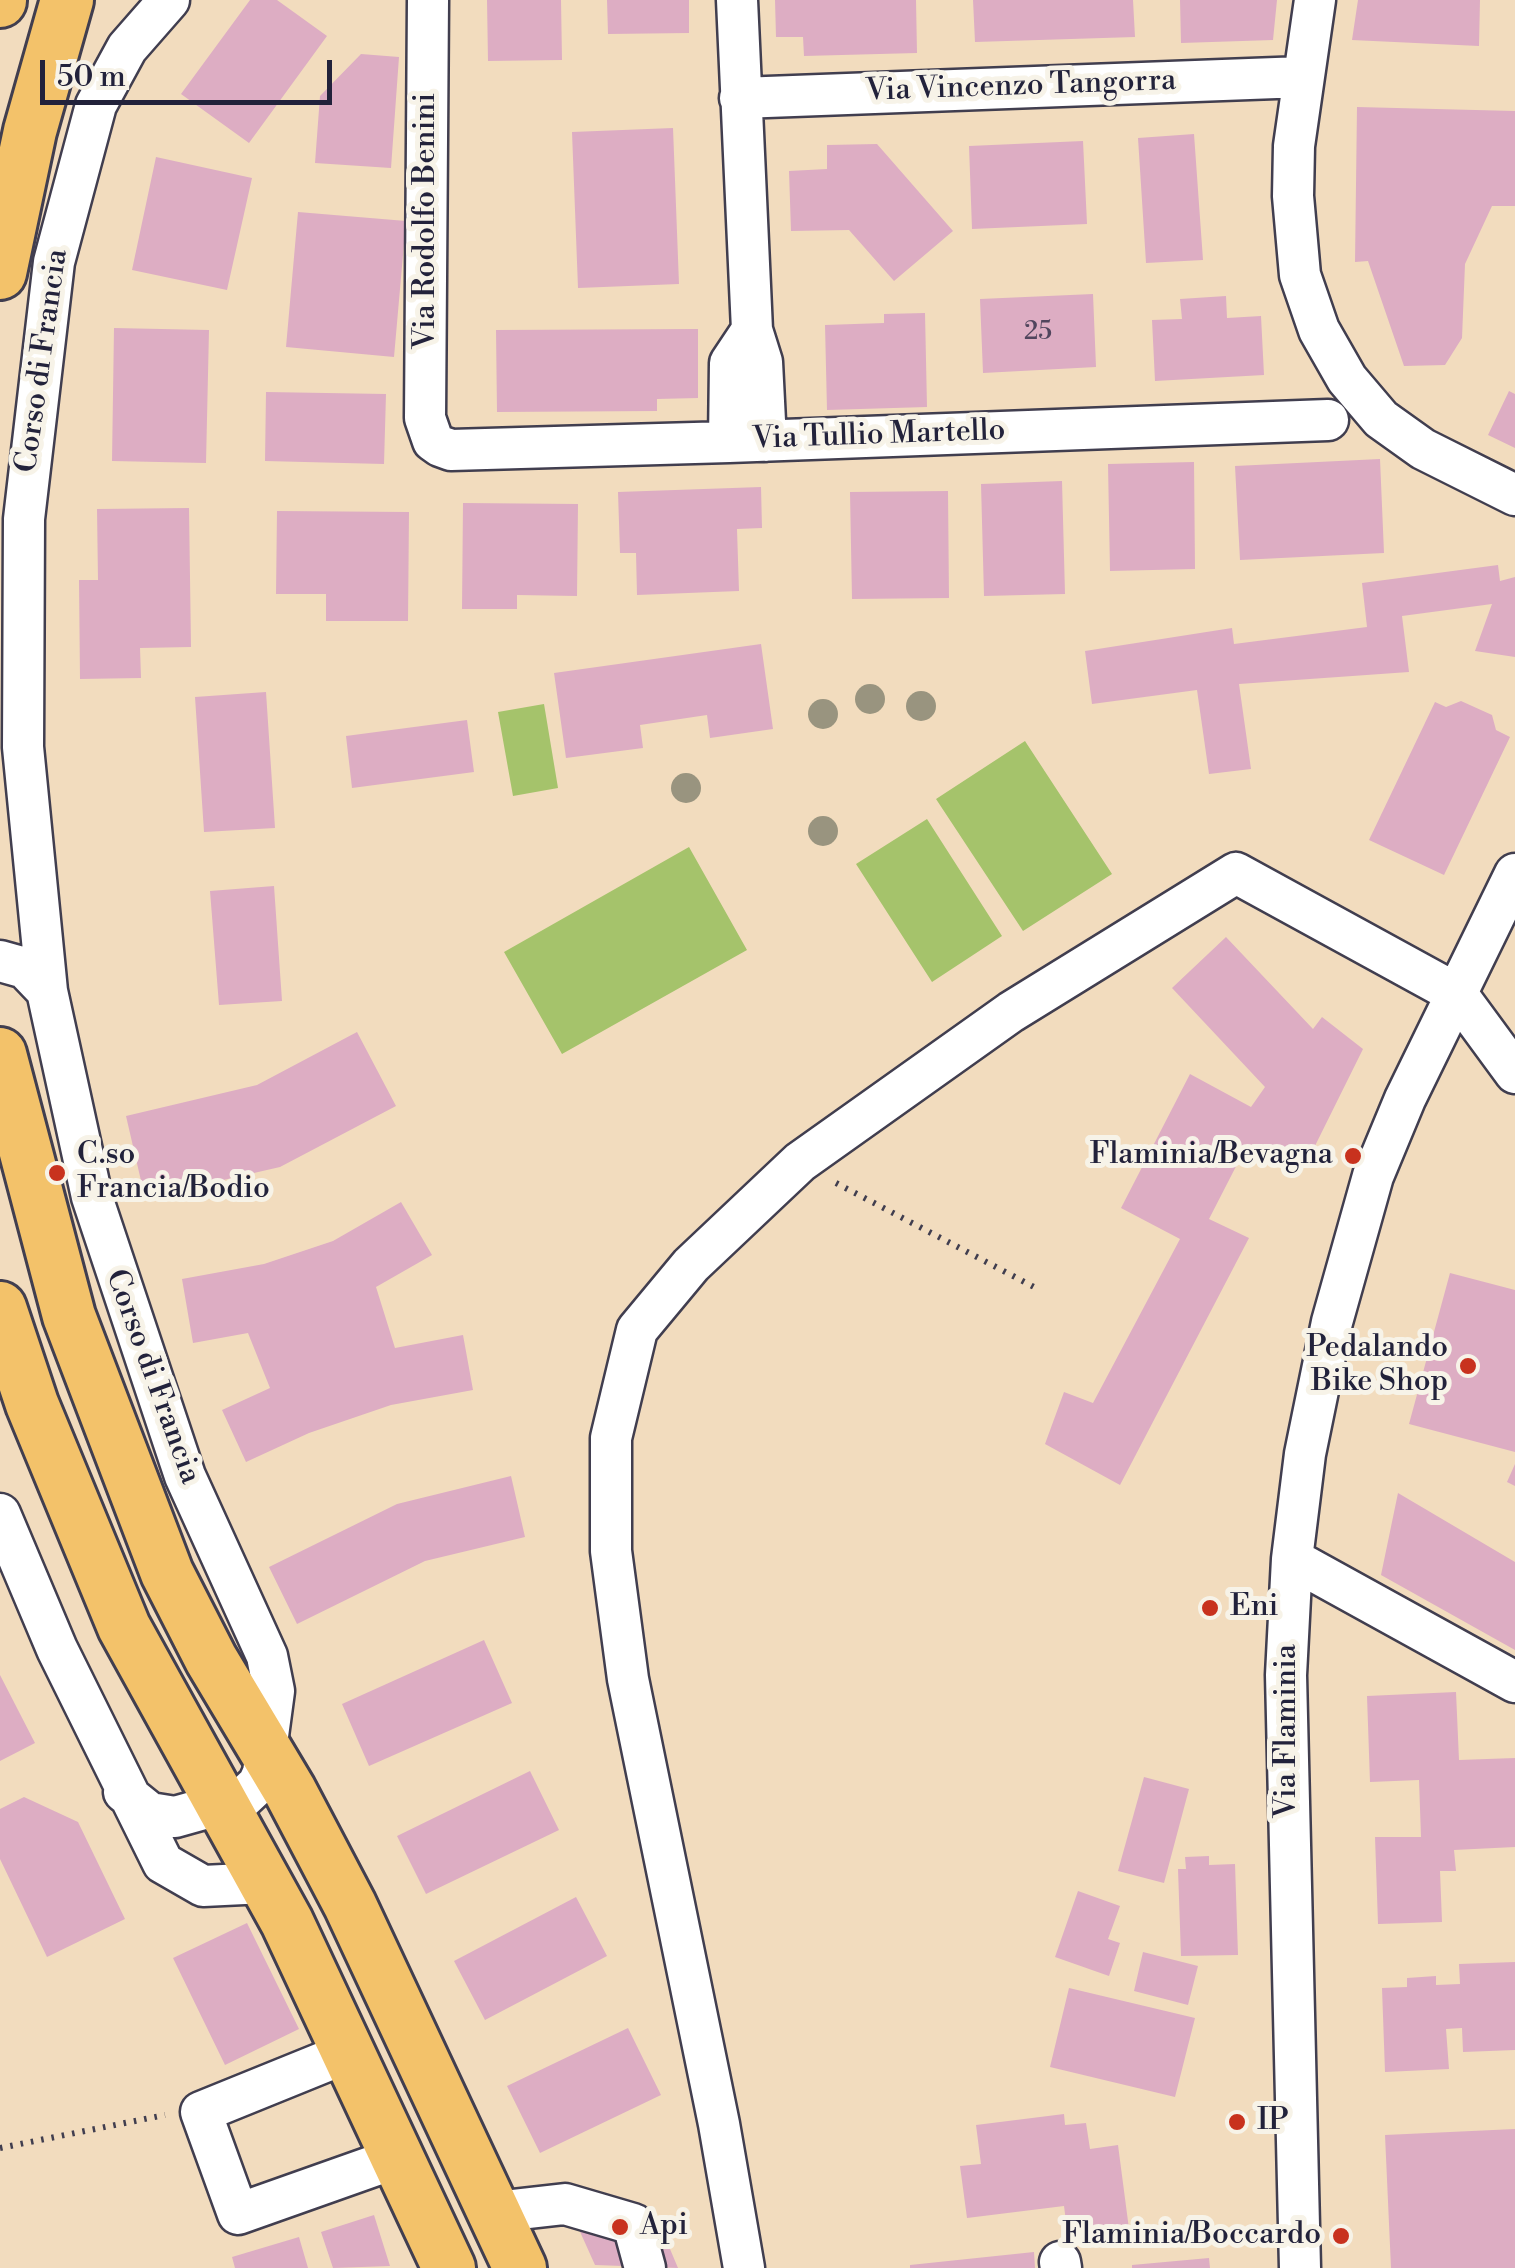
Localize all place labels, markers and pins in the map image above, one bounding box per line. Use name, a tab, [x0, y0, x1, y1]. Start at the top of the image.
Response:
place label: C.so Francia/Bodio	[77, 1138, 270, 1208]
place label: Flaminia/Bevagna	[1090, 1138, 1333, 1174]
marker: Flaminia/Bevagna	[1342, 1145, 1364, 1167]
marker: C.so Francia/Bodio	[46, 1162, 68, 1184]
place label: Pedalando Bike Shop	[1306, 1331, 1448, 1402]
marker: Pedalando Bike Shop	[1457, 1355, 1479, 1377]
place label: Eni	[1230, 1590, 1279, 1626]
marker: Eni	[1199, 1597, 1221, 1619]
place label: IP	[1257, 2104, 1289, 2140]
marker: IP	[1226, 2111, 1248, 2133]
place label: Api	[640, 2209, 688, 2245]
marker: Api	[609, 2216, 631, 2238]
place label: Flaminia/Boccardo	[1062, 2218, 1321, 2254]
marker: Flaminia/Boccardo	[1330, 2225, 1352, 2247]

